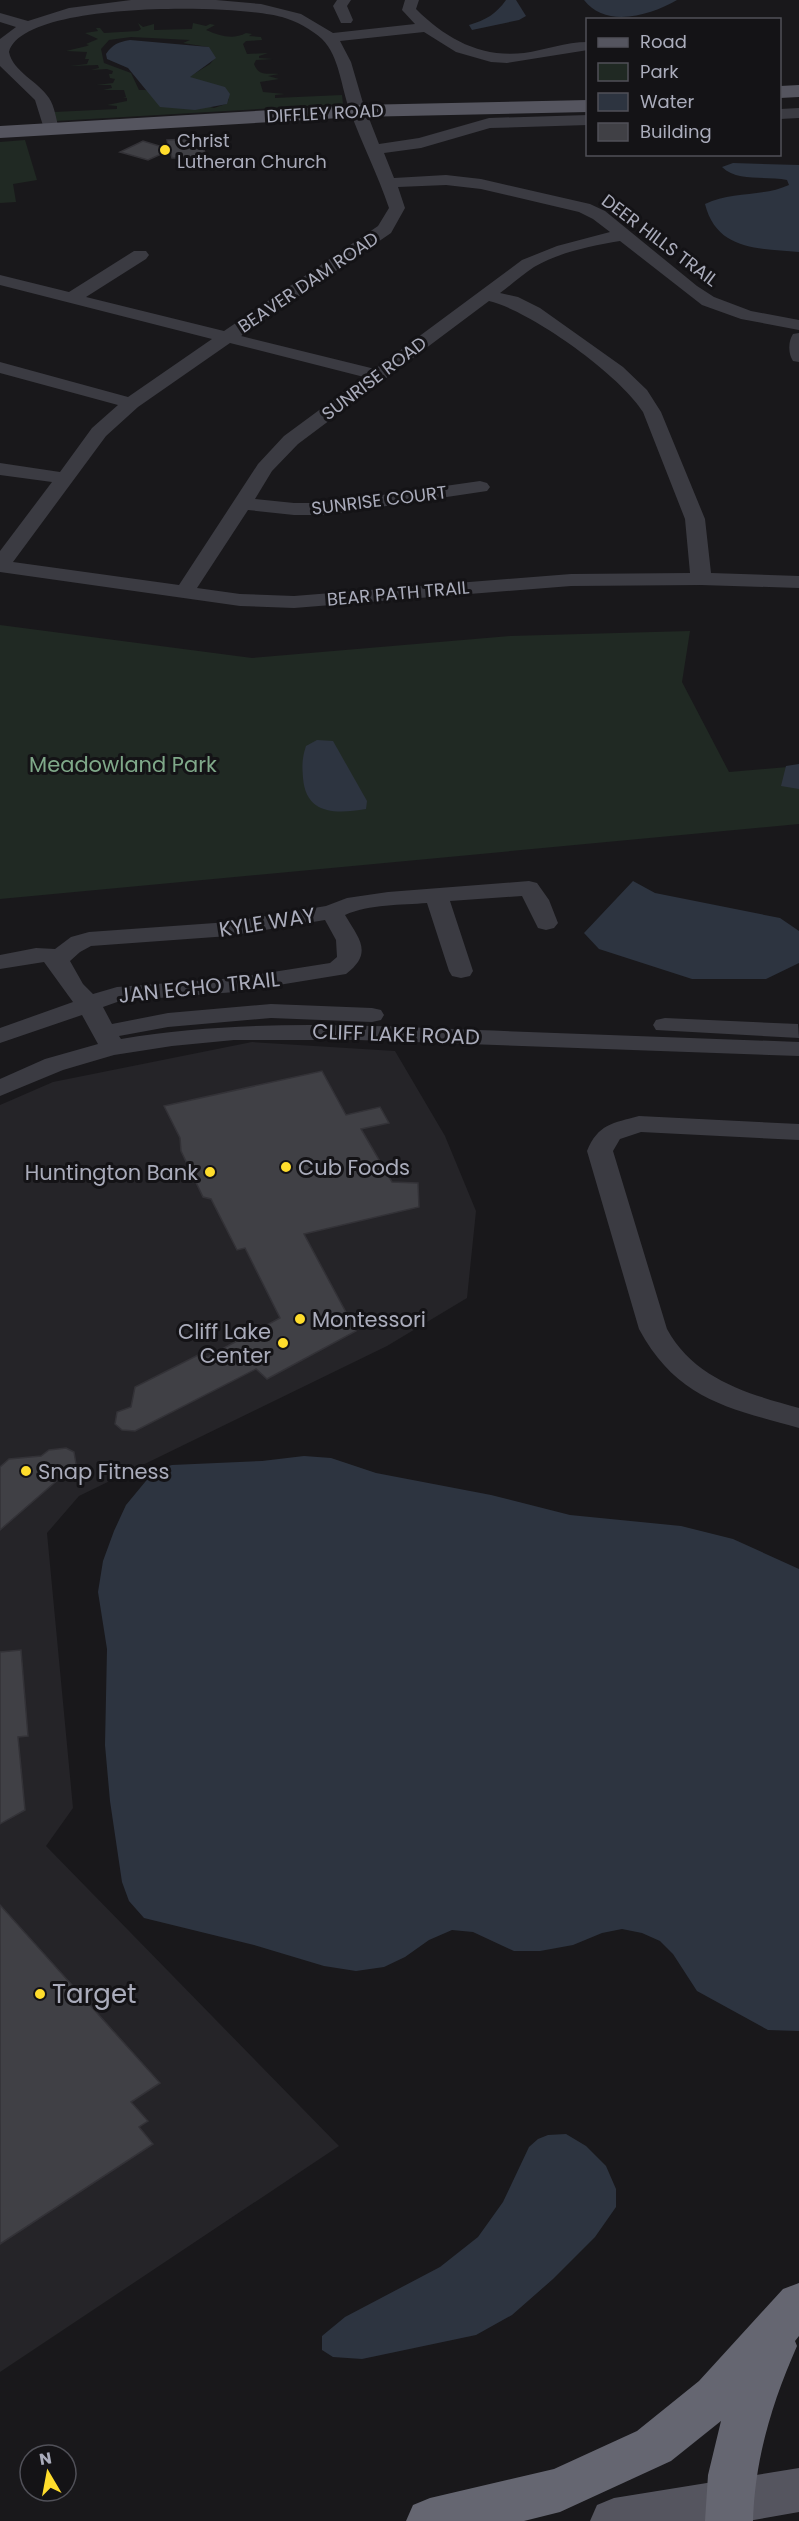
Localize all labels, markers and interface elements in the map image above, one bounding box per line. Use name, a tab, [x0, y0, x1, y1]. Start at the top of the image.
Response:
legend	[586, 18, 781, 156]
text: Road	[640, 29, 687, 54]
text: Park	[640, 59, 679, 84]
text: Water	[640, 89, 694, 114]
street label: DIFFLEY ROAD	[266, 97, 384, 129]
text: Building	[640, 119, 712, 144]
place label: Christ Lutheran Church	[177, 128, 327, 174]
marker: Christ Lutheran Church	[158, 143, 172, 157]
street label: DEER HILLS TRAIL	[597, 188, 724, 292]
street label: BEAVER DAM ROAD	[233, 226, 383, 338]
street label: SUNRISE ROAD	[316, 330, 432, 426]
street label: SUNRISE COURT	[310, 479, 448, 521]
street label: BEAR PATH TRAIL	[326, 574, 470, 612]
park label: Meadowland Park	[29, 750, 217, 779]
street label: KYLE WAY	[217, 900, 317, 944]
street label: JAN ECHO TRAIL	[117, 964, 281, 1010]
street label: CLIFF LAKE ROAD	[312, 1017, 480, 1051]
place label: Cub Foods	[298, 1153, 410, 1182]
place label: Huntington Bank	[25, 1158, 198, 1187]
marker: Cub Foods	[279, 1160, 293, 1174]
marker: Huntington Bank	[203, 1165, 217, 1179]
place label: Montessori	[312, 1305, 426, 1334]
marker: Montessori	[293, 1312, 307, 1326]
place label: Cliff Lake Center	[178, 1317, 271, 1370]
marker: Cliff Lake Center	[276, 1336, 290, 1350]
place label: Snap Fitness	[38, 1457, 170, 1486]
marker: Snap Fitness	[19, 1464, 33, 1478]
place label: Target	[52, 1976, 137, 2012]
marker: Target	[33, 1987, 47, 2001]
north arrow	[18, 2443, 78, 2503]
text: N	[38, 2446, 53, 2471]

